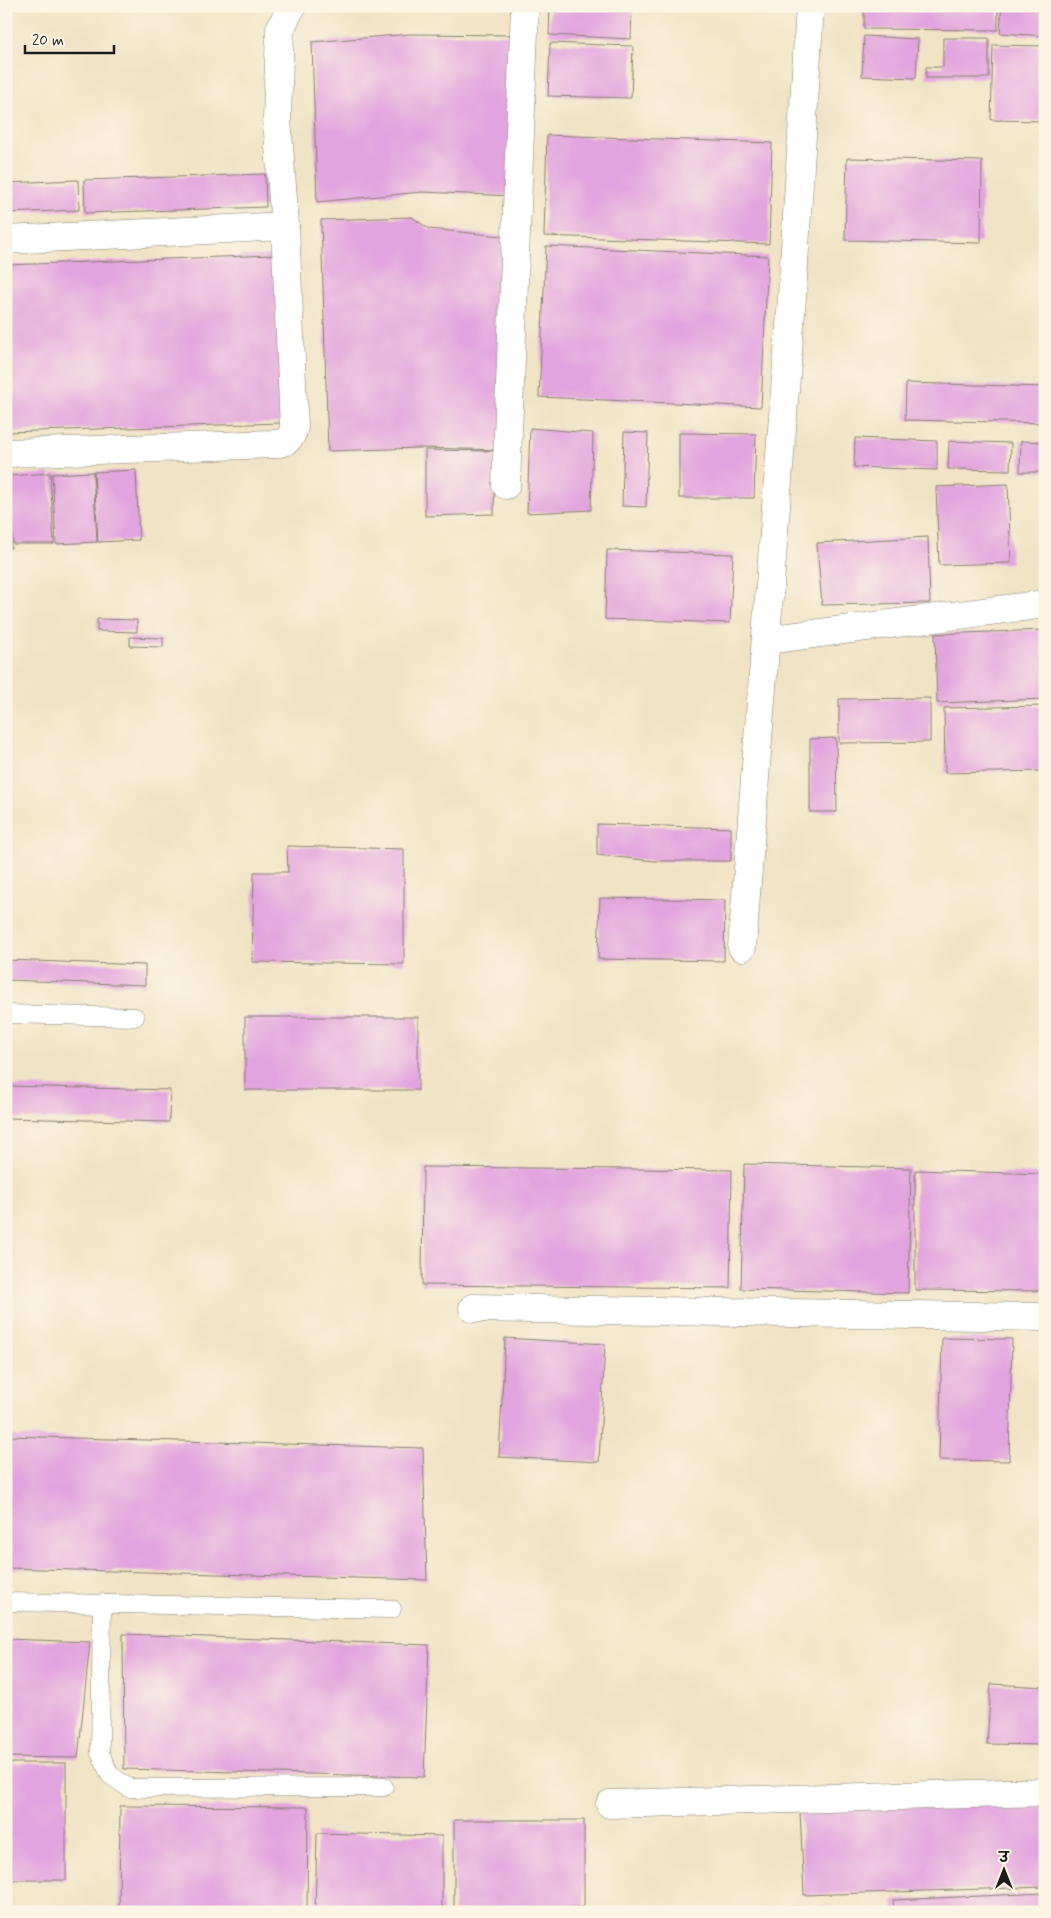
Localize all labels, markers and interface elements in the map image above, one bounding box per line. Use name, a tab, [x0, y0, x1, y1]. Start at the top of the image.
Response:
scale bar	[25, 22, 114, 54]
text: 20 m	[32, 31, 64, 51]
north arrow	[978, 1846, 1028, 1896]
text: उ	[997, 1849, 1010, 1867]

